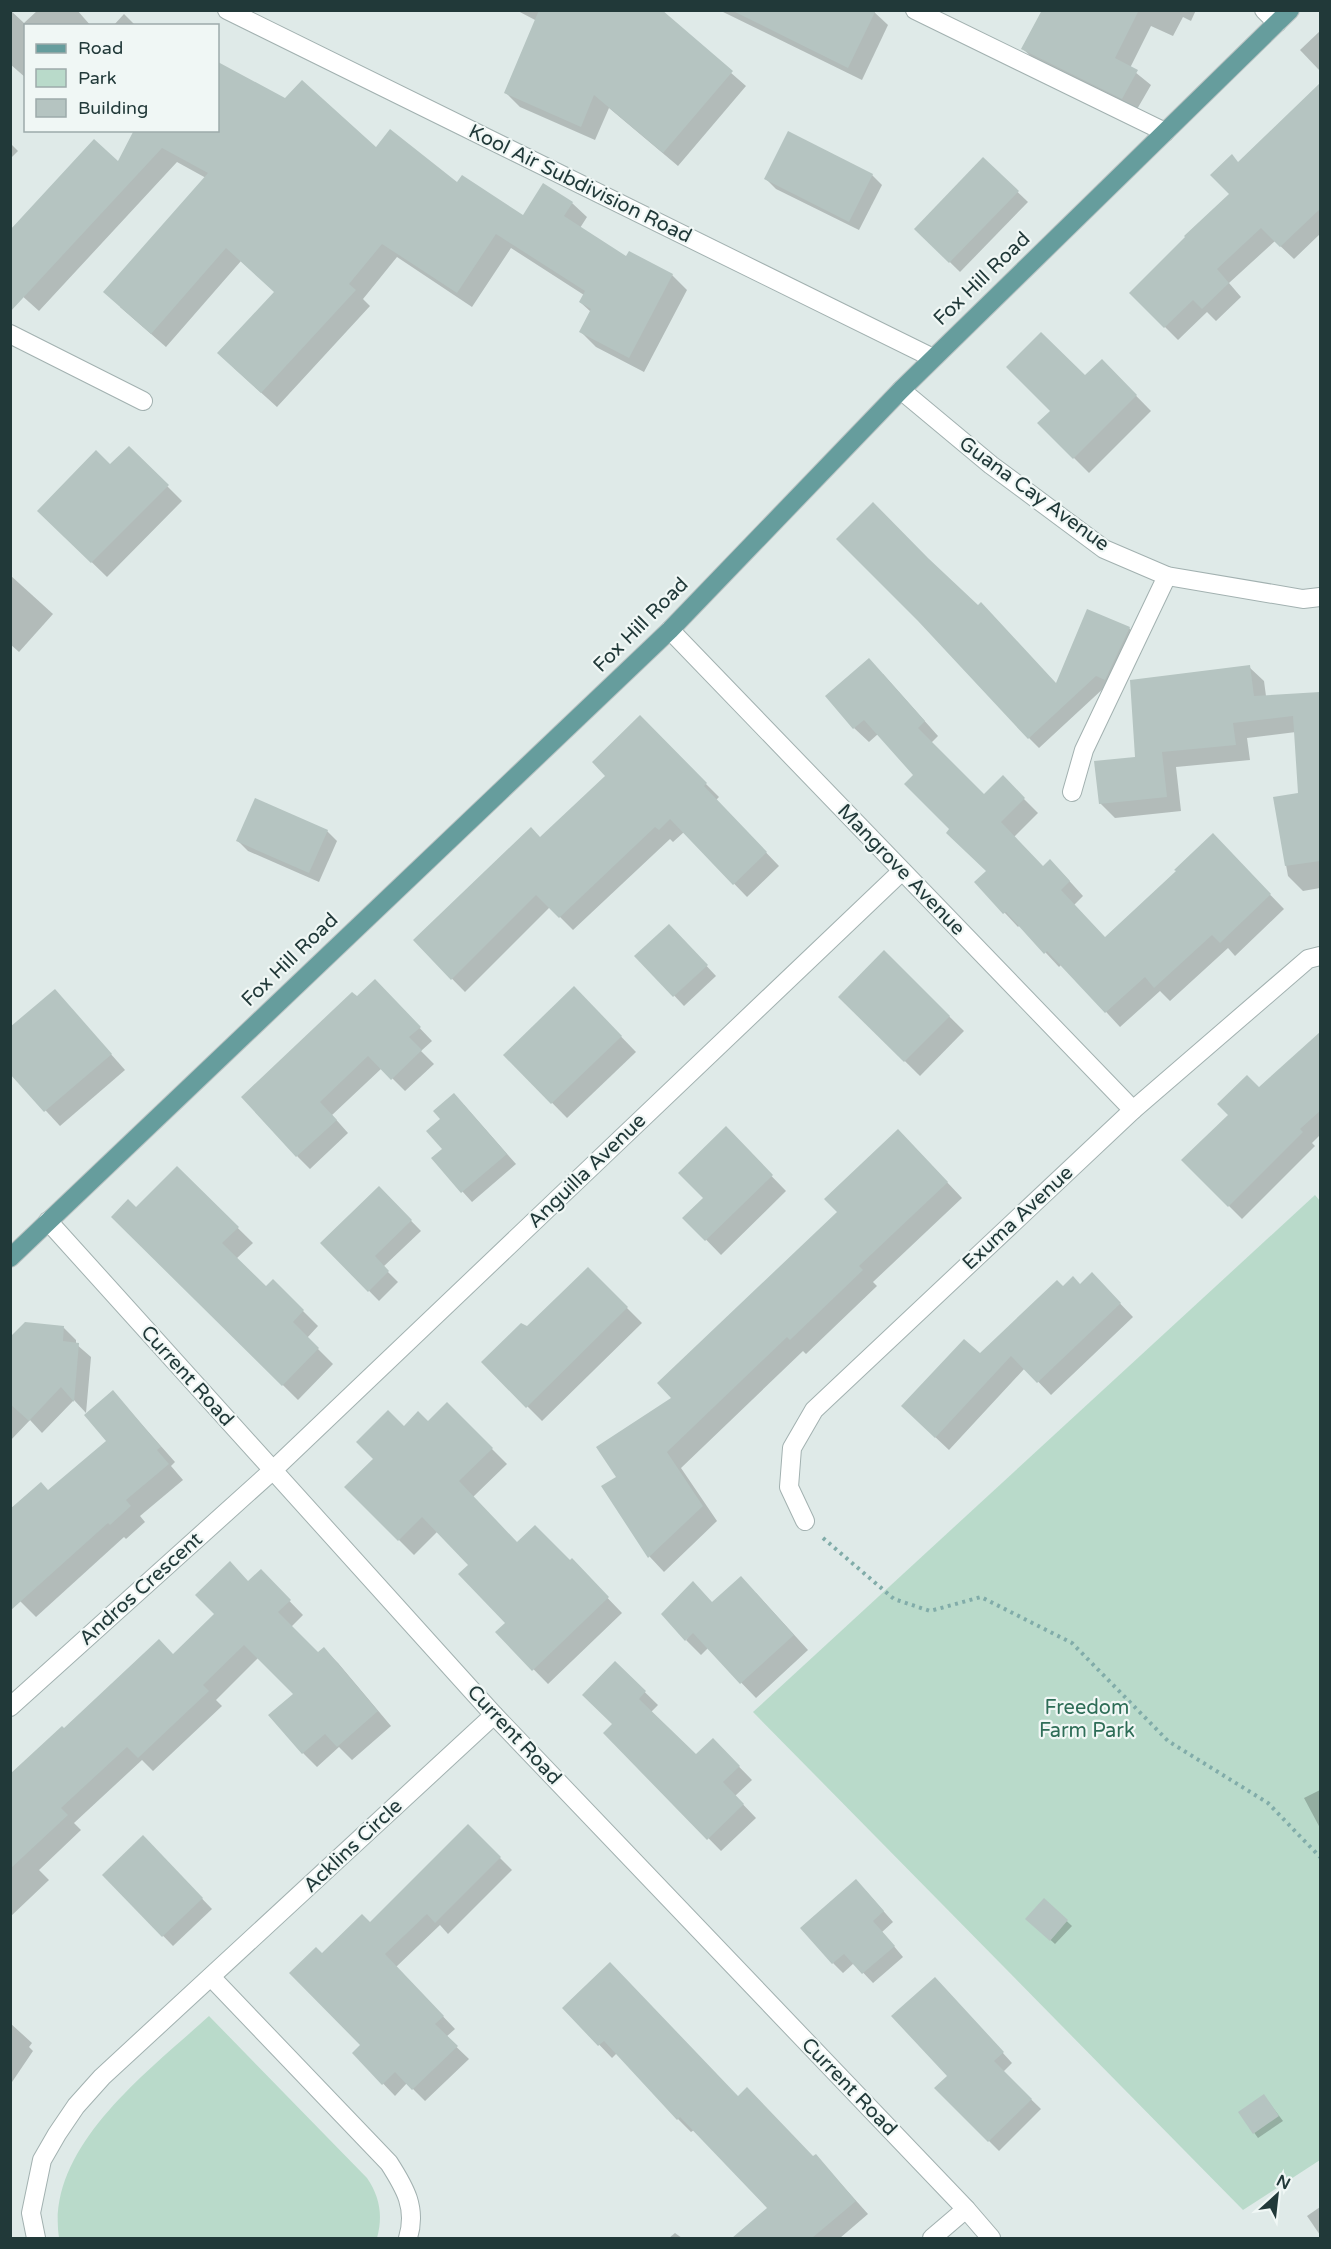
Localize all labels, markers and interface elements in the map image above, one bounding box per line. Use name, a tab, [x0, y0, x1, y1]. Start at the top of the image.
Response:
legend	[24, 24, 219, 132]
text: Road	[78, 37, 123, 59]
text: Park	[78, 67, 117, 89]
text: Building	[78, 97, 148, 119]
street label: Kool Air Subdivision Road	[465, 120, 695, 248]
street label: Fox Hill Road	[929, 227, 1035, 331]
street label: Guana Cay Avenue	[954, 431, 1114, 557]
street label: Fox Hill Road	[588, 572, 694, 678]
street label: Mangrove Avenue	[832, 799, 970, 941]
street label: Fox Hill Road	[237, 908, 343, 1012]
street label: Anguilla Avenue	[523, 1109, 651, 1233]
street label: Exuma Avenue	[958, 1161, 1078, 1275]
street label: Current Road	[136, 1321, 238, 1431]
street label: Andros Crescent	[74, 1527, 208, 1651]
street label: Current Road	[462, 1680, 566, 1790]
park label: Freedom Farm Park	[1039, 1696, 1135, 1743]
street label: Acklins Circle	[299, 1794, 407, 1898]
street label: Current Road	[796, 2033, 902, 2141]
north arrow	[1247, 2165, 1307, 2225]
text: N	[1273, 2171, 1294, 2194]

